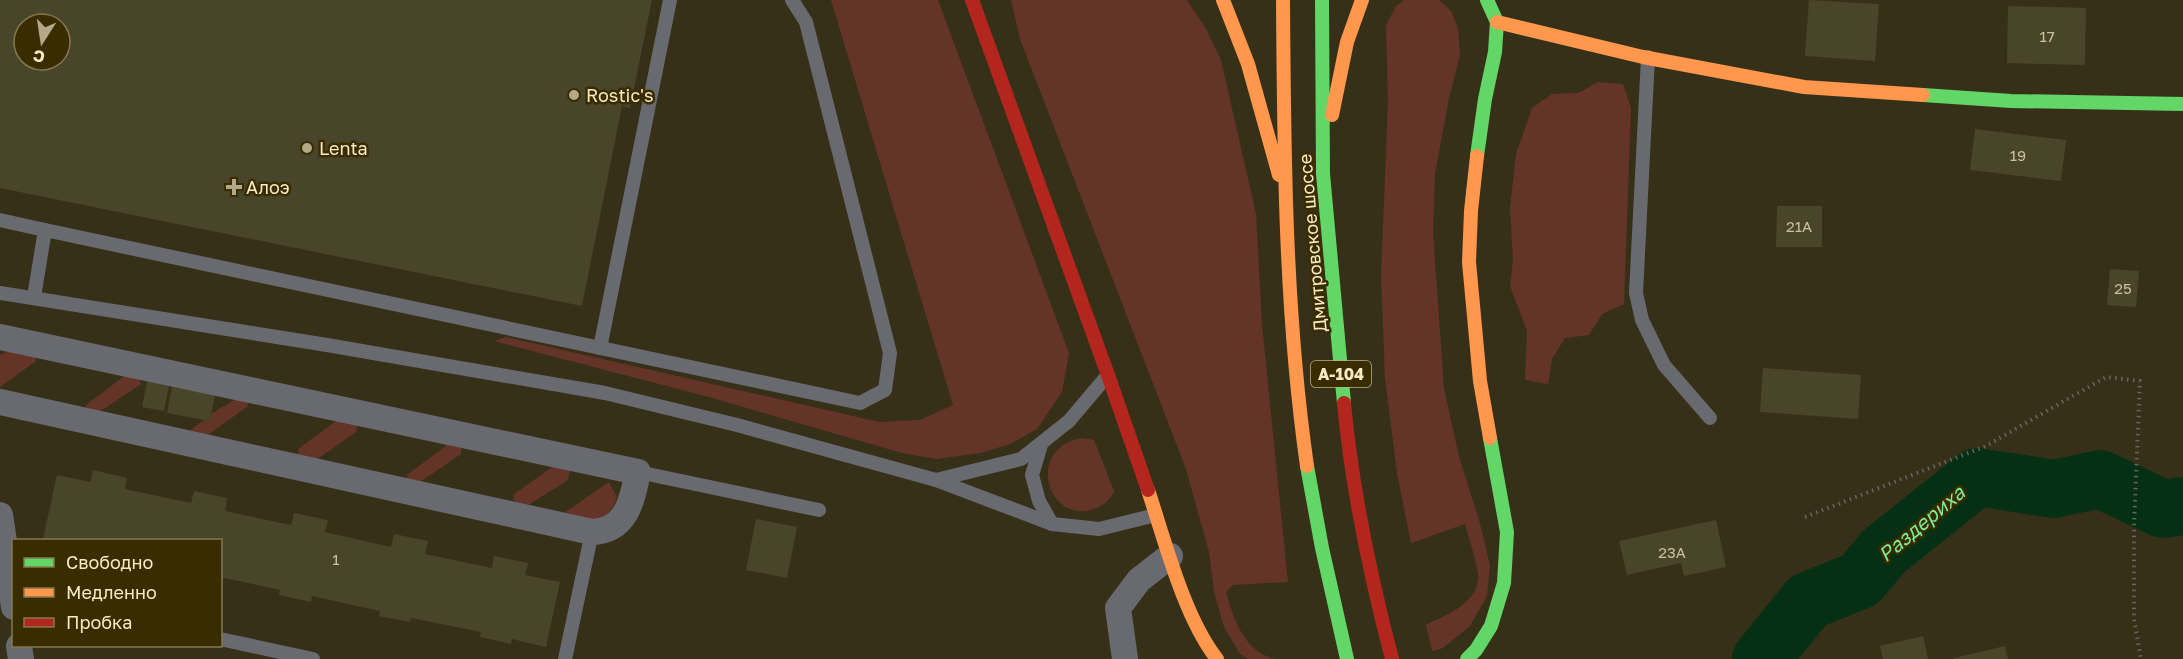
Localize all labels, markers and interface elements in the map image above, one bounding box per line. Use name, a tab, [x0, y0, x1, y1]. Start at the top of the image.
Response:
north arrow	[12, 12, 72, 72]
house number: 17	[2039, 27, 2055, 45]
text: С	[31, 46, 47, 68]
place label: Rostic's	[586, 84, 654, 106]
marker: Rostic's	[567, 88, 581, 102]
place label: Lenta	[319, 137, 368, 159]
marker: Lenta	[300, 141, 314, 155]
house number: 19	[2010, 146, 2026, 164]
street label: Дмитровское шоссе	[1293, 153, 1331, 333]
place label: Алоэ	[246, 176, 290, 198]
marker: Алоэ	[227, 180, 241, 194]
house number: 21А	[1786, 217, 1812, 235]
house number: 25	[2114, 279, 2132, 297]
road number: А-104	[1311, 361, 1371, 387]
water label: Раздериха	[1873, 480, 1970, 566]
legend	[12, 539, 222, 647]
house number: 23А	[1658, 543, 1686, 561]
house number: 1	[332, 550, 340, 568]
text: Свободно	[66, 551, 153, 573]
text: Медленно	[66, 581, 157, 603]
text: Пробка	[66, 611, 132, 633]

